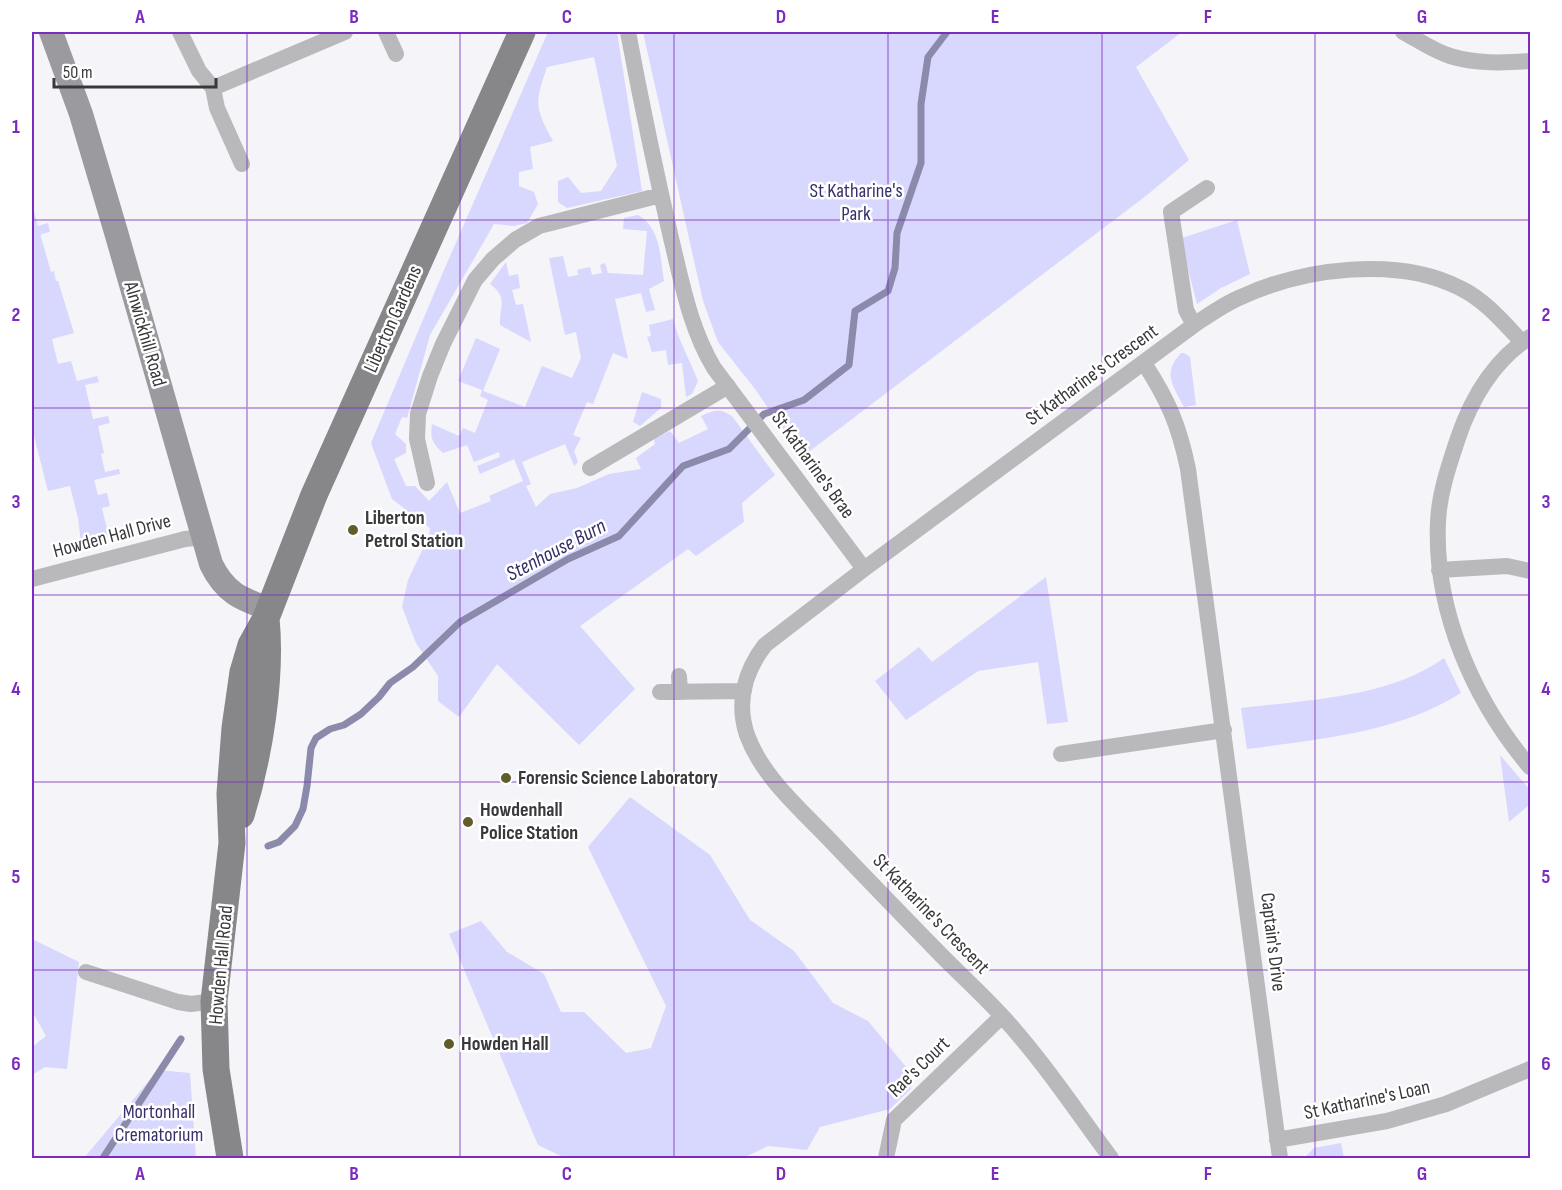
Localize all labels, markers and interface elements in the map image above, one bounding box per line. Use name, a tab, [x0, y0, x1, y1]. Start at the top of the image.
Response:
text: A	[134, 5, 145, 29]
text: B	[349, 5, 359, 29]
text: C	[562, 5, 572, 29]
text: D	[776, 5, 786, 29]
text: E	[991, 5, 999, 29]
text: F	[1204, 5, 1212, 29]
text: G	[1417, 5, 1427, 29]
scale bar	[54, 51, 216, 89]
text: 50 m	[63, 62, 93, 83]
text: 1	[12, 115, 20, 139]
text: 1	[1542, 115, 1550, 139]
park label: St Katharine's Park	[809, 179, 903, 226]
street label: Liberton Gardens	[359, 262, 427, 376]
street label: Alnwickhill Road	[118, 278, 171, 389]
text: 2	[12, 303, 20, 327]
text: 2	[1542, 303, 1550, 327]
street label: St Katharine's Crescent	[1021, 319, 1163, 431]
street label: St Katharine's Brae	[766, 407, 860, 523]
text: 3	[12, 490, 21, 514]
text: 3	[1542, 490, 1551, 514]
place label: Liberton Petrol Station	[365, 506, 463, 553]
street label: Howden Hall Drive	[50, 509, 174, 563]
water label: Stenhouse Burn	[502, 513, 610, 587]
marker: Liberton Petrol Station	[346, 523, 360, 537]
text: 4	[11, 677, 21, 701]
text: 4	[1541, 677, 1551, 701]
place label: Forensic Science Laboratory	[518, 766, 719, 790]
marker: Forensic Science Laboratory	[499, 771, 513, 785]
place label: Howdenhall Police Station	[480, 798, 578, 845]
marker: Howdenhall Police Station	[461, 815, 475, 829]
street label: St Katharine's Crescent	[868, 849, 994, 979]
text: 5	[12, 865, 21, 889]
text: 5	[1542, 865, 1551, 889]
street label: Captain's Drive	[1255, 891, 1291, 993]
street label: Howden Hall Road	[204, 904, 238, 1026]
place label: Howden Hall	[461, 1032, 549, 1056]
street label: Rae's Court	[883, 1032, 955, 1102]
marker: Howden Hall	[442, 1037, 456, 1051]
text: 6	[11, 1052, 21, 1076]
text: 6	[1541, 1052, 1551, 1076]
street label: St Katharine's Loan	[1302, 1075, 1432, 1125]
park label: Mortonhall Crematorium	[115, 1100, 203, 1147]
text: A	[134, 1162, 145, 1186]
text: B	[349, 1162, 359, 1186]
text: C	[562, 1162, 572, 1186]
text: D	[776, 1162, 786, 1186]
text: E	[991, 1162, 999, 1186]
text: F	[1204, 1162, 1212, 1186]
text: G	[1417, 1162, 1427, 1186]

